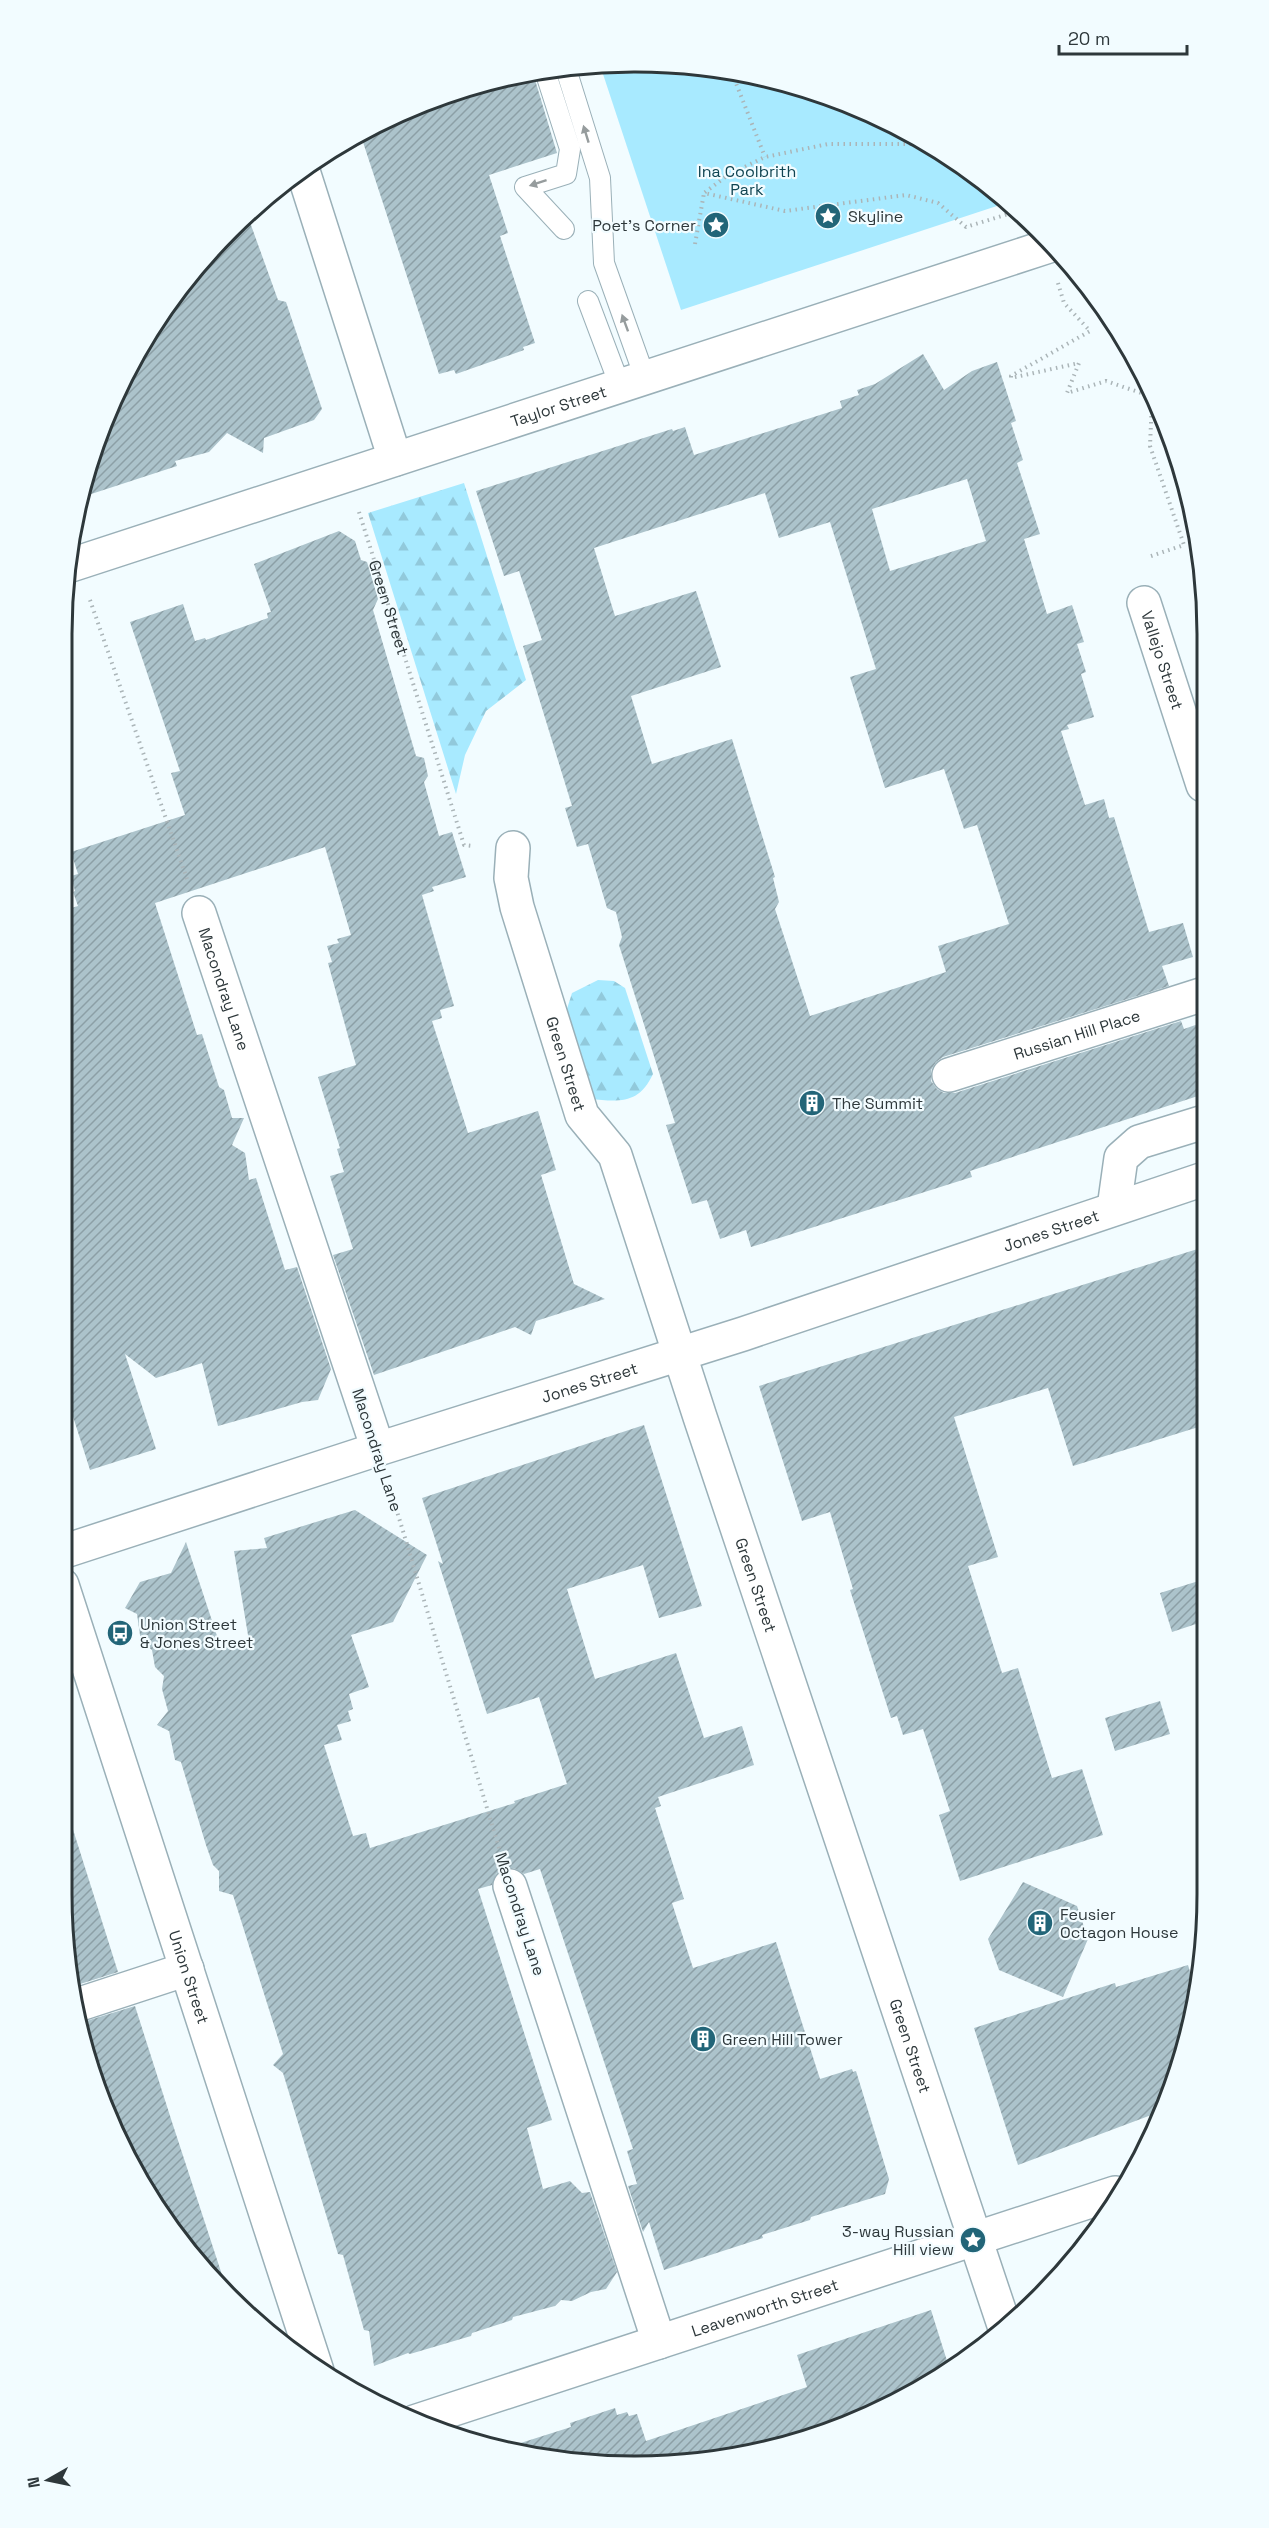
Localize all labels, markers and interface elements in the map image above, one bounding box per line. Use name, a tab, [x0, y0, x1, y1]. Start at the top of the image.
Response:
scale bar	[1059, 18, 1186, 56]
text: 20 m	[1068, 27, 1111, 50]
one-way arrow	[581, 125, 590, 143]
park label: Ina Coolbrith Park	[698, 161, 796, 200]
one-way arrow	[529, 179, 547, 189]
place icon: Skyline	[813, 201, 843, 231]
place label: Skyline	[848, 206, 903, 227]
place icon: Poet's Corner	[701, 210, 731, 240]
place label: Poet's Corner	[592, 215, 696, 236]
one-way arrow	[620, 314, 630, 332]
street label: Taylor Street	[508, 381, 609, 431]
street label: Green Street	[364, 557, 414, 657]
street label: Vallejo Street	[1137, 608, 1188, 712]
street label: Macondray Lane	[194, 925, 255, 1053]
street label: Russian Hill Place	[1011, 1004, 1143, 1064]
street label: Green Street	[541, 1014, 591, 1114]
building icon: The Summit	[797, 1088, 827, 1118]
place label: The Summit	[832, 1093, 923, 1114]
street label: Jones Street	[1000, 1205, 1102, 1256]
street label: Jones Street	[539, 1357, 640, 1407]
street label: Macondray Lane	[347, 1386, 407, 1514]
street label: Green Street	[731, 1535, 782, 1635]
place label: Union Street & Jones Street	[140, 1614, 253, 1653]
bus stop icon: Union Street & Jones Street	[105, 1618, 135, 1648]
street label: Macondray Lane	[490, 1850, 550, 1978]
place label: Feusier Octagon House	[1060, 1904, 1178, 1943]
building icon: Feusier Octagon House	[1025, 1908, 1055, 1938]
street label: Union Street	[164, 1927, 214, 2026]
street label: Green Street	[885, 1996, 936, 2096]
building icon: Green Hill Tower	[688, 2024, 718, 2054]
place label: Green Hill Tower	[722, 2029, 843, 2050]
place label: 3-way Russian Hill view	[842, 2221, 954, 2260]
place icon: 3-way Russian Hill view	[958, 2225, 988, 2255]
street label: Leavenworth Street	[689, 2274, 841, 2341]
north arrow	[18, 2450, 78, 2510]
text: N	[22, 2475, 45, 2489]

